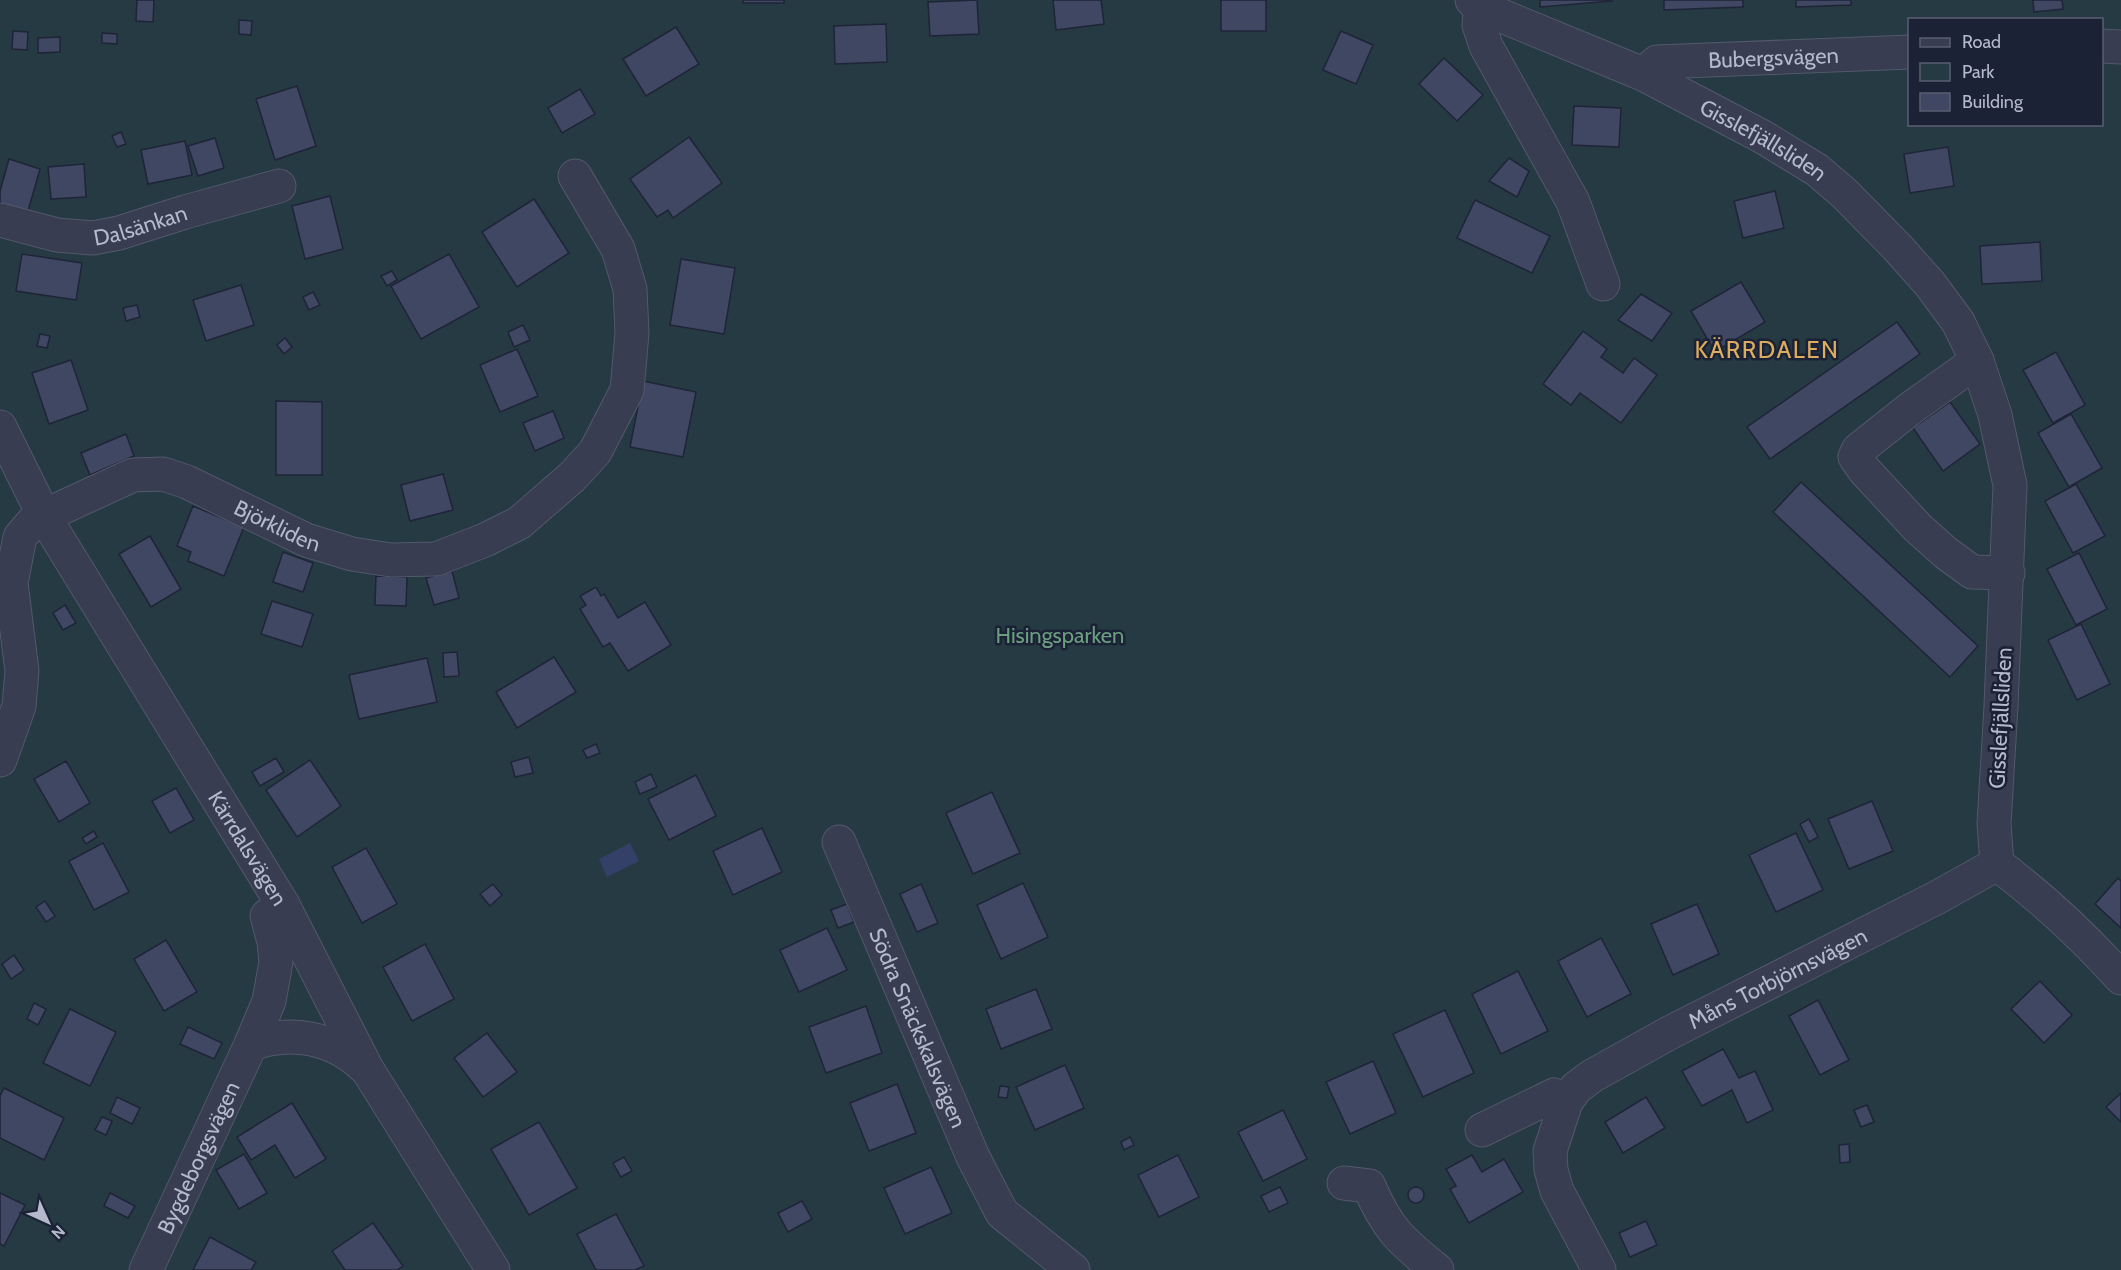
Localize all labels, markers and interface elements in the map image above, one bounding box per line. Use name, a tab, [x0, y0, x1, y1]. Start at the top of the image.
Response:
legend	[1908, 18, 2103, 126]
text: Road	[1962, 31, 2001, 53]
street label: Bubergsvägen	[1708, 42, 1839, 74]
text: Park	[1962, 61, 1995, 83]
text: Building	[1962, 91, 2024, 113]
street label: Gisslefjällsliden	[1695, 93, 1832, 187]
street label: Dalsänkan	[91, 199, 190, 252]
district label: KÄRRDALEN	[1695, 335, 1839, 364]
street label: Björkliden	[230, 494, 323, 558]
park label: Hisingsparken	[996, 622, 1124, 649]
street label: Gisslefjällsliden	[1983, 647, 2018, 789]
street label: Kärrdalsvägen	[202, 786, 293, 911]
street label: Måns Torbjörnsvägen	[1684, 922, 1872, 1035]
street label: Södra Snäckskalsvägen	[863, 924, 972, 1132]
street label: Bygdeborgsvägen	[152, 1077, 246, 1238]
north arrow	[18, 1192, 78, 1252]
text: N	[48, 1222, 69, 1243]

